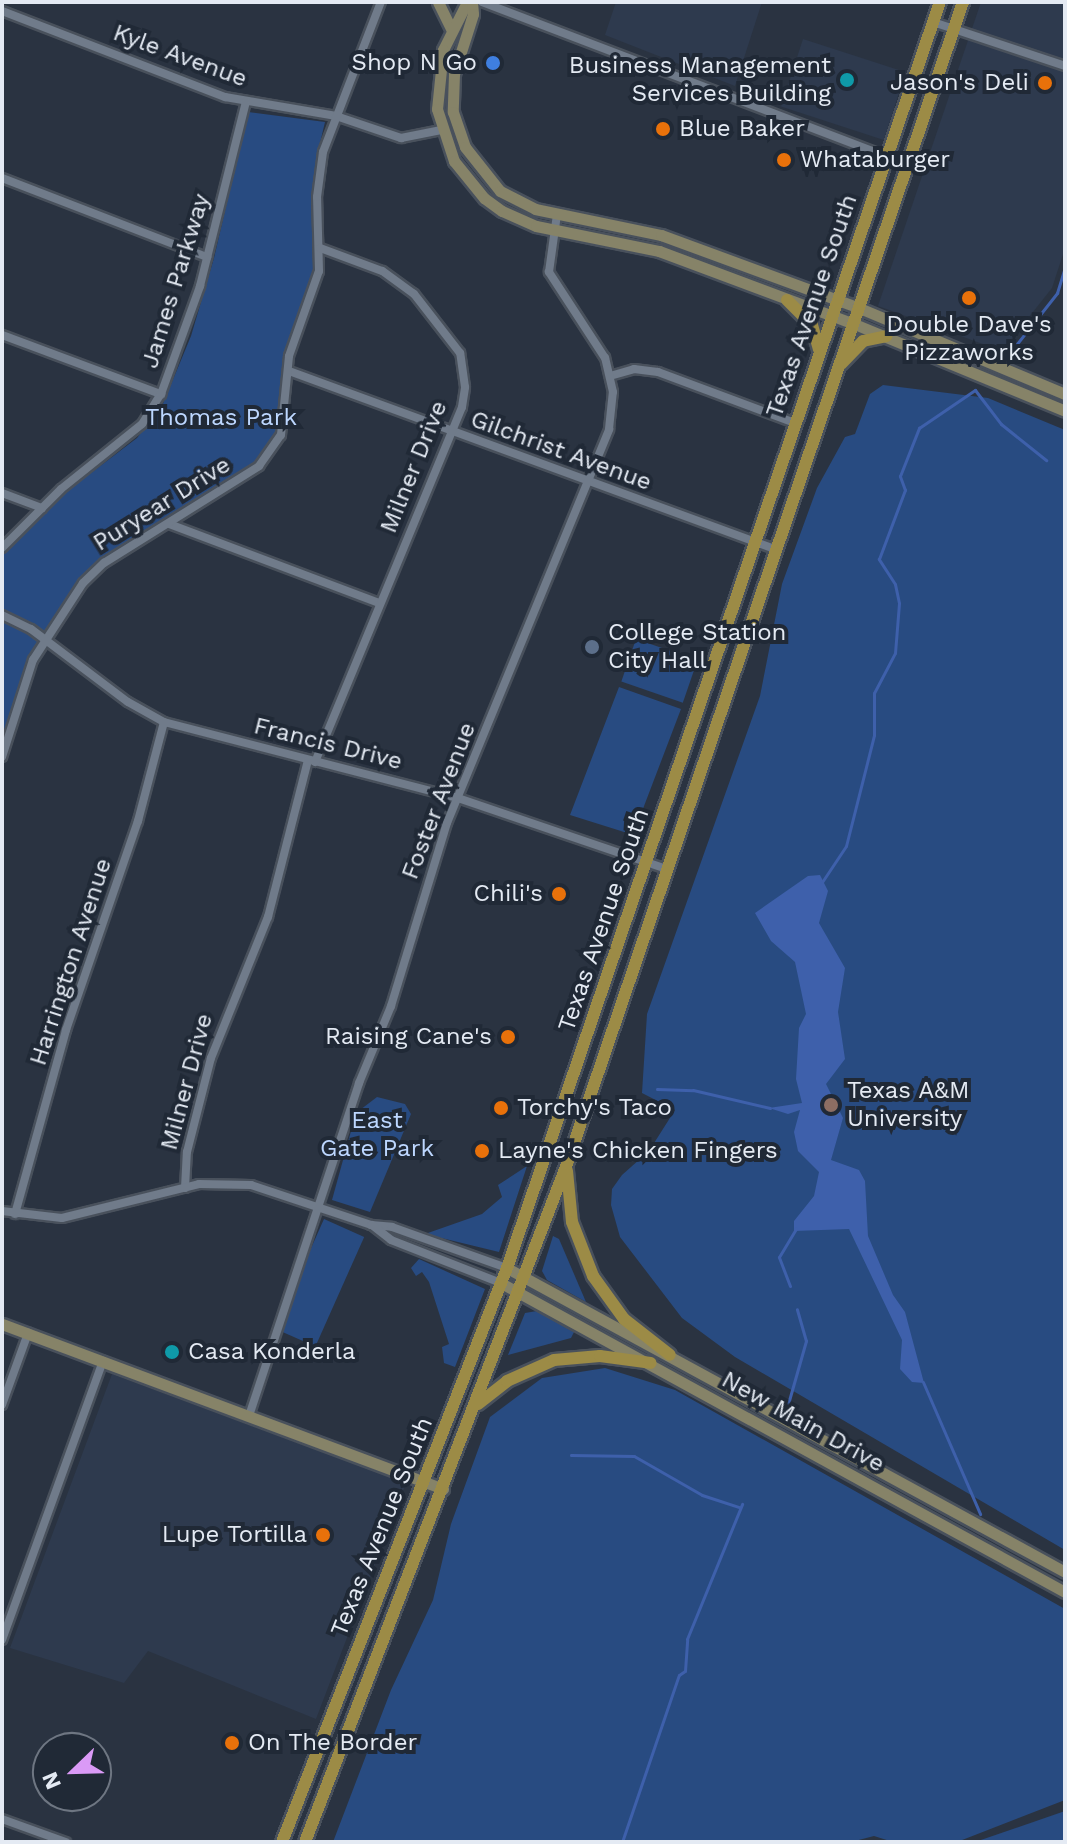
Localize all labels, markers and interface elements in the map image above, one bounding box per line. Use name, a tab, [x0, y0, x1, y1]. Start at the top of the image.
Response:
street label: Kyle Avenue	[109, 18, 251, 94]
place label: Shop N Go	[352, 49, 477, 77]
place label: Business Management Services Building	[569, 52, 831, 108]
marker: Shop N Go	[484, 54, 502, 72]
place label: Jason's Deli	[890, 69, 1029, 97]
marker: Business Management Services Building	[838, 71, 856, 89]
marker: Jason's Deli	[1036, 74, 1054, 92]
place label: Blue Baker	[679, 115, 805, 143]
marker: Blue Baker	[654, 120, 672, 138]
place label: Whataburger	[800, 146, 950, 174]
marker: Whataburger	[775, 151, 793, 169]
street label: James Parkway	[136, 190, 216, 372]
street label: Texas Avenue South	[760, 190, 864, 422]
marker: Double Dave's Pizzaworks	[960, 289, 978, 307]
place label: Double Dave's Pizzaworks	[886, 311, 1052, 367]
street label: Milner Drive	[374, 396, 454, 538]
park label: Thomas Park	[145, 404, 297, 432]
street label: Gilchrist Avenue	[466, 405, 656, 497]
street label: Puryear Drive	[88, 450, 236, 558]
place label: College Station City Hall	[608, 619, 786, 675]
marker: College Station City Hall	[583, 638, 601, 656]
street label: Francis Drive	[251, 712, 405, 776]
street label: Foster Avenue	[396, 718, 482, 884]
street label: Texas Avenue South	[552, 804, 656, 1036]
street label: Harrington Avenue	[24, 854, 118, 1070]
place label: Chili's	[474, 880, 543, 908]
marker: Chili's	[550, 885, 568, 903]
street label: Milner Drive	[155, 1010, 219, 1154]
place label: Raising Cane's	[325, 1023, 492, 1051]
marker: Raising Cane's	[499, 1028, 517, 1046]
place label: Texas A&M University	[847, 1077, 970, 1133]
place label: Torchy's Taco	[517, 1094, 673, 1122]
marker: Texas A&M University	[822, 1096, 840, 1114]
marker: Torchy's Taco	[492, 1099, 510, 1117]
park label: East Gate Park	[320, 1107, 434, 1163]
place label: Layne's Chicken Fingers	[498, 1137, 778, 1165]
marker: Layne's Chicken Fingers	[473, 1142, 491, 1160]
place label: Casa Konderla	[188, 1338, 356, 1366]
marker: Casa Konderla	[163, 1343, 181, 1361]
street label: New Main Drive	[716, 1365, 890, 1479]
street label: Texas Avenue South	[325, 1413, 439, 1641]
place label: Lupe Tortilla	[161, 1521, 307, 1549]
marker: Lupe Tortilla	[314, 1526, 332, 1544]
place label: On The Border	[248, 1729, 418, 1757]
north arrow	[32, 1732, 112, 1812]
marker: On The Border	[223, 1734, 241, 1752]
text: N	[37, 1768, 66, 1793]

